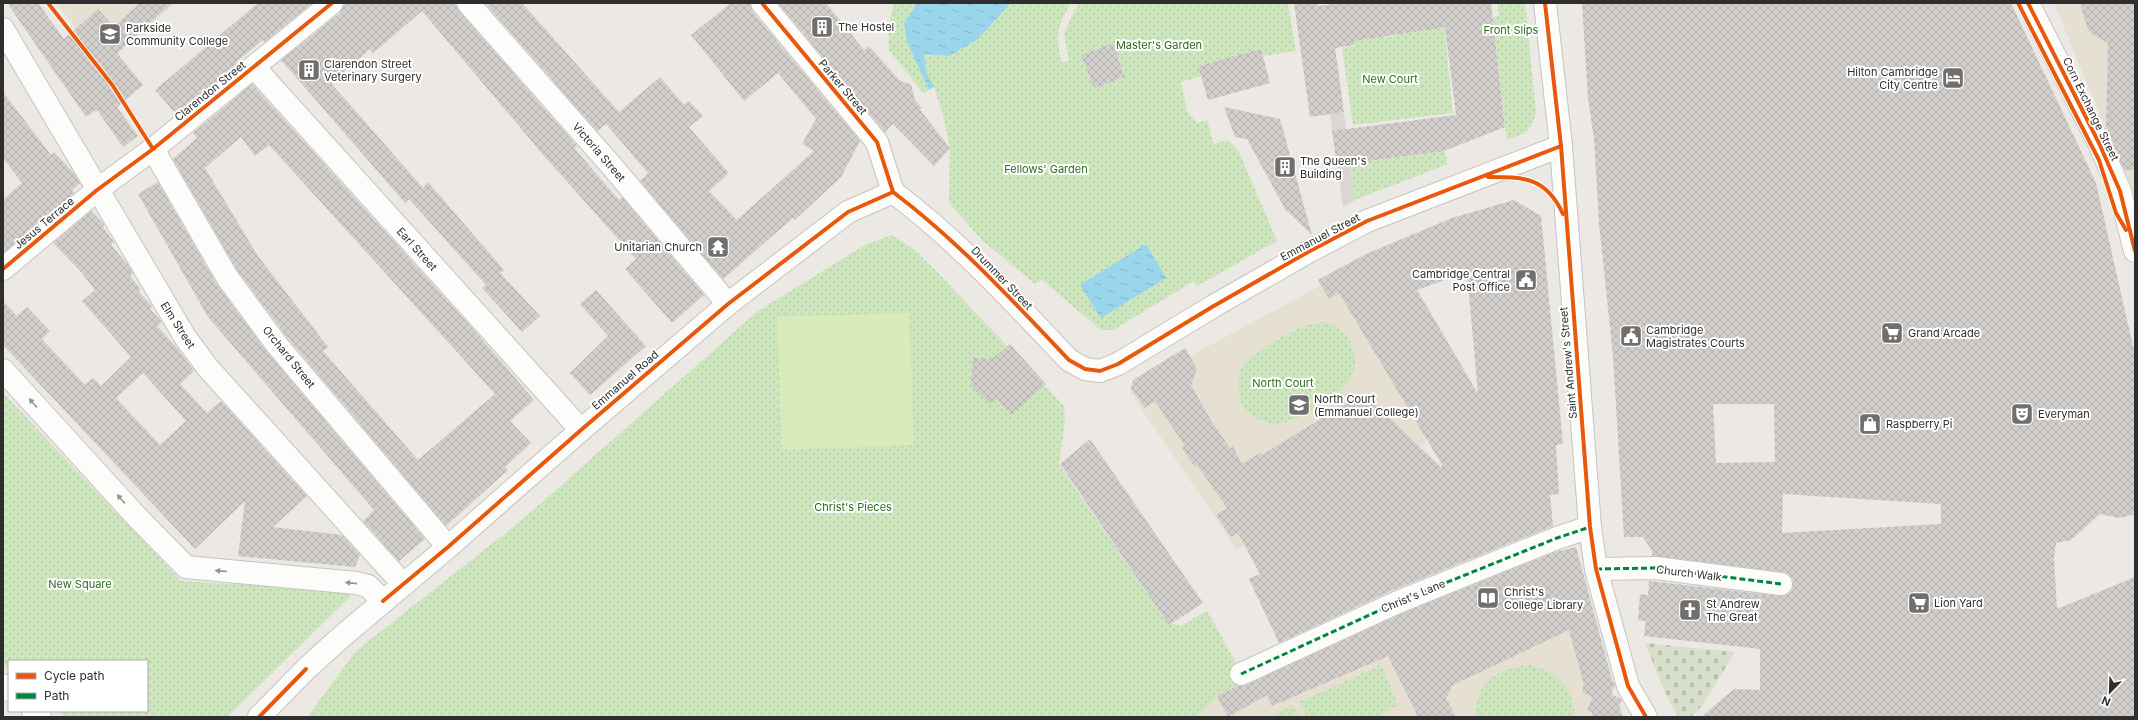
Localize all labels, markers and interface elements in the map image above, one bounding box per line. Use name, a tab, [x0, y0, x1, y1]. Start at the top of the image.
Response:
building icon: The Hostel	[809, 14, 835, 40]
place label: The Hostel	[838, 20, 894, 34]
school or university icon: Parkside Community College	[97, 21, 123, 47]
place label: Parkside Community College	[126, 21, 228, 48]
park label: Front Slips	[1484, 23, 1539, 37]
park label: Master's Garden	[1116, 38, 1202, 52]
street label: Corn Exchange Street	[2060, 55, 2122, 164]
street label: Parker Street	[816, 56, 870, 118]
building icon: Clarendon Street Veterinary Surgery	[296, 57, 322, 83]
place label: Clarendon Street Veterinary Surgery	[324, 57, 422, 84]
street label: Clarendon Street	[172, 58, 249, 124]
place label: Hilton Cambridge City Centre	[1847, 65, 1938, 92]
hotel icon: Hilton Cambridge City Centre	[1940, 65, 1966, 91]
park label: New Court	[1362, 72, 1418, 86]
street label: Victoria Street	[569, 120, 629, 185]
building icon: The Queen's Building	[1272, 154, 1298, 180]
place label: The Queen's Building	[1300, 154, 1367, 181]
park label: Fellows' Garden	[1004, 162, 1088, 176]
street label: Jesus Terrace	[11, 194, 77, 252]
street label: Emmanuel Street	[1278, 210, 1363, 264]
street label: Earl Street	[394, 224, 441, 274]
temple icon: Unitarian Church	[705, 234, 731, 260]
place label: Unitarian Church	[614, 240, 702, 254]
street label: Drummer Street	[968, 243, 1036, 313]
place label: Cambridge Central Post Office	[1412, 267, 1510, 294]
public building icon: Cambridge Central Post Office	[1513, 267, 1539, 293]
street label: Elm Street	[158, 299, 199, 351]
street label: Saint Andrew's Street	[1556, 306, 1580, 420]
supermarket icon: Grand Arcade	[1879, 320, 1905, 346]
street label: Orchard Street	[260, 323, 319, 391]
public building icon: Cambridge Magistrates Courts	[1618, 323, 1644, 349]
place label: Cambridge Magistrates Courts	[1646, 323, 1745, 350]
place label: Grand Arcade	[1908, 326, 1980, 340]
street label: Emmanuel Road	[589, 347, 661, 413]
park label: North Court	[1252, 376, 1314, 390]
school or university icon: North Court (Emmanuel College)	[1286, 392, 1312, 418]
place label: North Court (Emmanuel College)	[1314, 392, 1419, 419]
one-way arrow	[29, 398, 38, 408]
theatre icon: Everyman	[2009, 401, 2035, 427]
place label: Everyman	[2038, 407, 2090, 421]
shop icon: Raspberry Pi	[1857, 411, 1883, 437]
place label: Raspberry Pi	[1886, 417, 1952, 431]
one-way arrow	[116, 494, 125, 504]
park label: Christ's Pieces	[814, 500, 892, 514]
street label: Church Walk	[1655, 562, 1723, 584]
one-way arrow	[215, 567, 227, 574]
street label: Christ's Lane	[1379, 576, 1447, 616]
park label: New Square	[48, 577, 112, 591]
one-way arrow	[345, 580, 357, 586]
library icon: Christ's College Library	[1475, 585, 1501, 611]
place label: Christ's College Library	[1504, 585, 1583, 612]
supermarket icon: Lion Yard	[1906, 590, 1932, 616]
place label: Lion Yard	[1934, 596, 1983, 610]
church icon: St Andrew The Great	[1677, 597, 1703, 623]
place label: St Andrew The Great	[1706, 597, 1760, 624]
legend	[8, 660, 148, 712]
text: Cycle path	[44, 668, 105, 683]
north arrow	[2090, 672, 2130, 712]
text: Path	[44, 688, 69, 703]
text: N	[2099, 693, 2113, 709]

